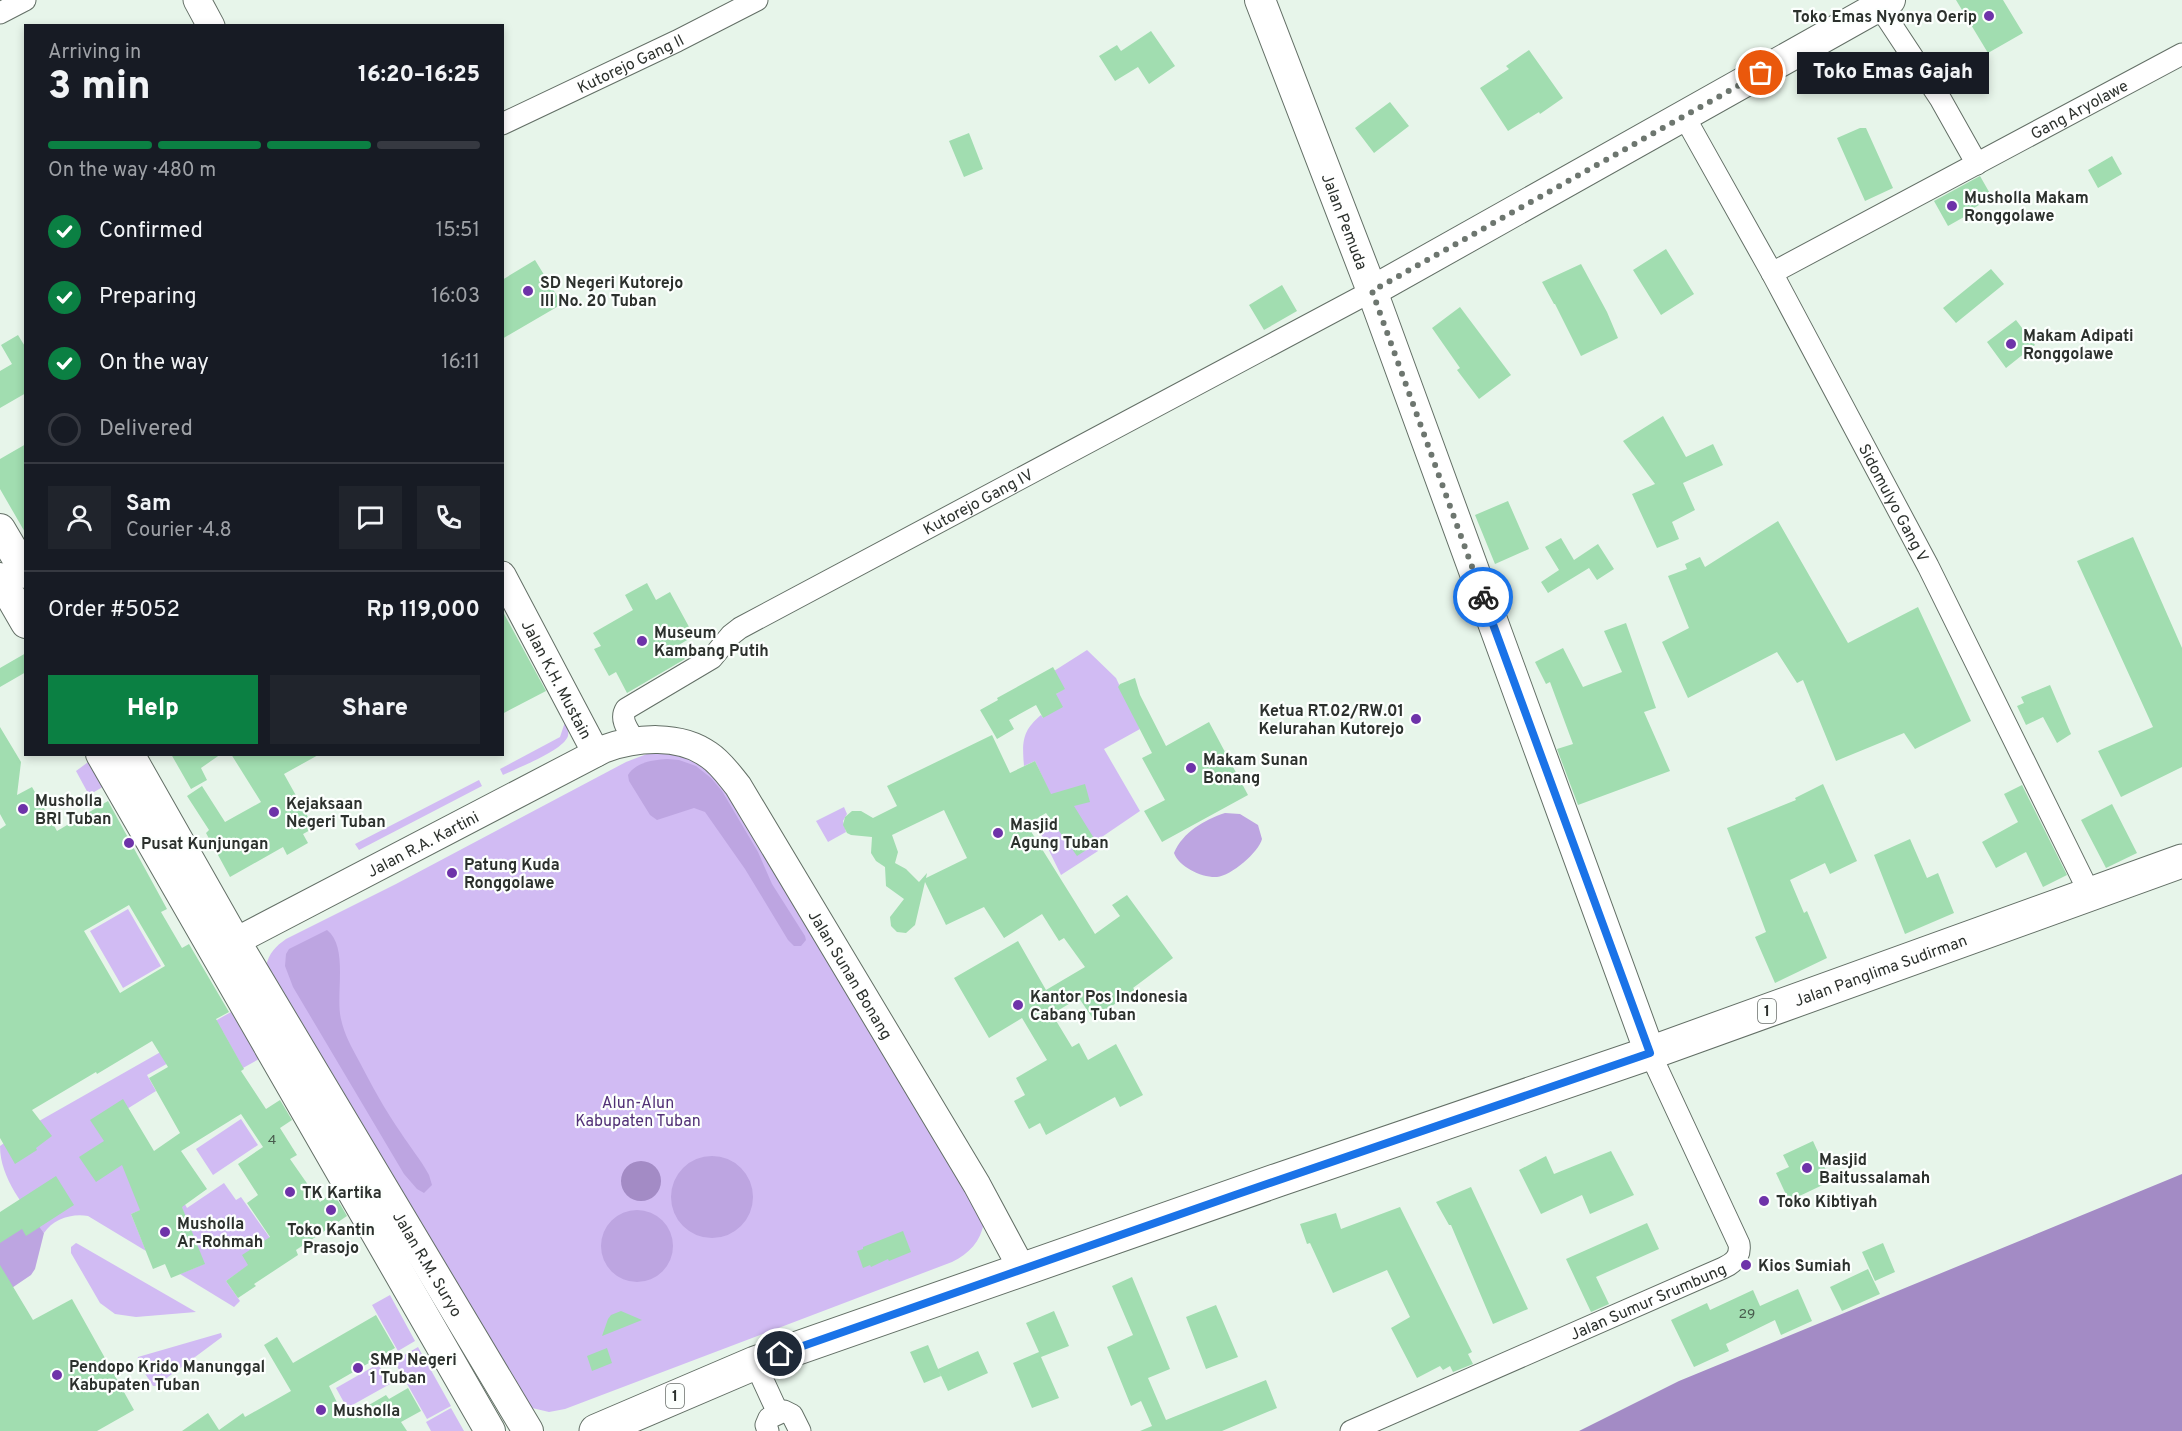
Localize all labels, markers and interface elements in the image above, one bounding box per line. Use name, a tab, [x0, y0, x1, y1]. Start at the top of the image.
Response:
place label: Toko Emas Nyonya Oerip	[1792, 8, 1977, 28]
marker: Toko Emas Nyonya Oerip	[1982, 9, 1996, 23]
street label: Kutorejo Gang II	[574, 31, 688, 99]
text: Arriving in	[48, 40, 141, 66]
pin	[1735, 47, 1786, 98]
callout: Toko Emas Gajah	[1797, 52, 1989, 94]
icon: bag	[1744, 56, 1777, 89]
text: Toko Emas Gajah	[1813, 60, 1973, 86]
text: 16:20–16:25	[358, 62, 480, 89]
text: 3 min	[48, 64, 151, 113]
street label: Gang Aryolawe	[2028, 77, 2132, 145]
text: On the way · 480 m	[48, 158, 216, 184]
street label: Jalan Pemuda	[1316, 171, 1371, 273]
place label: Musholla Makam Ronggolawe	[1964, 189, 2089, 227]
marker: Musholla Makam Ronggolawe	[1945, 199, 1959, 213]
icon: check	[48, 215, 81, 248]
text: Confirmed	[99, 218, 203, 245]
text: 15:51	[436, 218, 480, 244]
place label: SD Negeri Kutorejo III No. 20 Tuban	[540, 274, 683, 312]
icon: check	[48, 281, 81, 314]
text: Preparing	[99, 284, 197, 311]
text: 16:03	[431, 284, 480, 310]
marker: SD Negeri Kutorejo III No. 20 Tuban	[521, 284, 535, 298]
place label: Makam Adipati Ronggolawe	[2023, 327, 2134, 365]
marker: Makam Adipati Ronggolawe	[2004, 337, 2018, 351]
icon: check	[48, 347, 81, 380]
text: On the way	[99, 350, 209, 377]
text: 16:11	[441, 350, 480, 376]
text: Delivered	[99, 416, 193, 443]
street label: Sidomulyo Gang V	[1853, 441, 1932, 566]
street label: Kutorejo Gang IV	[920, 465, 1037, 541]
button: person	[48, 486, 111, 549]
button: chat	[339, 486, 402, 549]
button: phone	[417, 486, 480, 549]
text: Sam	[126, 491, 171, 518]
text: Courier · 4.8	[126, 518, 232, 544]
courier	[1453, 567, 1513, 627]
icon: bike	[1467, 581, 1500, 614]
text: Order #5052	[48, 597, 180, 624]
text: Rp 119,000	[366, 597, 480, 624]
street label: Jalan K.H. Mustain	[516, 617, 595, 743]
place label: Museum Kambang Putih	[654, 624, 769, 662]
marker: Museum Kambang Putih	[635, 634, 649, 648]
button: Help	[48, 675, 258, 744]
button: Share	[270, 675, 480, 744]
place label: Ketua RT.02/RW.01 Kelurahan Kutorejo	[1259, 702, 1404, 740]
marker: Ketua RT.02/RW.01 Kelurahan Kutorejo	[1409, 712, 1423, 726]
place label: Makam Sunan Bonang	[1203, 751, 1308, 789]
marker: Makam Sunan Bonang	[1184, 761, 1198, 775]
place label: Musholla BRI Tuban	[35, 792, 112, 830]
place label: Kejaksaan Negeri Tuban	[286, 795, 386, 833]
marker: Musholla BRI Tuban	[16, 802, 30, 816]
marker: Kejaksaan Negeri Tuban	[267, 805, 281, 819]
street label: Jalan R.A. Kartini	[364, 808, 483, 883]
place label: Masjid Agung Tuban	[1010, 816, 1109, 854]
marker: Masjid Agung Tuban	[991, 826, 1005, 840]
place label: Pusat Kunjungan	[141, 835, 269, 855]
marker: Pusat Kunjungan	[122, 836, 136, 850]
place label: Patung Kuda Ronggolawe	[464, 856, 560, 894]
marker: Patung Kuda Ronggolawe	[445, 866, 459, 880]
street label: Jalan Sunan Bonang	[803, 907, 896, 1044]
street label: Jalan Panglima Sudirman	[1792, 931, 1970, 1012]
place label: Kantor Pos Indonesia Cabang Tuban	[1030, 988, 1188, 1026]
marker: Kantor Pos Indonesia Cabang Tuban	[1011, 998, 1025, 1012]
road number: 1	[1758, 999, 1776, 1023]
park label: Alun-Alun Kabupaten Tuban	[575, 1094, 701, 1132]
house number: 4	[268, 1132, 276, 1149]
place label: Masjid Baitussalamah	[1819, 1151, 1930, 1189]
marker: Masjid Baitussalamah	[1800, 1161, 1814, 1175]
place label: TK Kartika	[302, 1184, 382, 1204]
marker: TK Kartika	[283, 1185, 297, 1199]
place label: Toko Kibtiyah	[1776, 1193, 1877, 1213]
marker: Toko Kibtiyah	[1757, 1194, 1771, 1208]
marker: Toko Kantin Prasojo	[324, 1203, 338, 1217]
street label: Jalan R.M. Suryo	[387, 1208, 466, 1321]
place label: Musholla Ar-Rohmah	[177, 1215, 263, 1253]
place label: Toko Kantin Prasojo	[287, 1221, 375, 1259]
marker: Musholla Ar-Rohmah	[158, 1225, 172, 1239]
place label: Kios Sumiah	[1758, 1257, 1851, 1277]
marker: Kios Sumiah	[1739, 1258, 1753, 1272]
street label: Jalan Sumur Srumbung	[1567, 1260, 1730, 1346]
house number: 29	[1739, 1306, 1755, 1323]
pin	[754, 1328, 805, 1379]
icon: home	[763, 1337, 796, 1370]
place label: SMP Negeri 1 Tuban	[370, 1351, 457, 1389]
place label: Pendopo Krido Manunggal Kabupaten Tuban	[69, 1358, 265, 1396]
marker: SMP Negeri 1 Tuban	[351, 1361, 365, 1375]
marker: Pendopo Krido Manunggal Kabupaten Tuban	[50, 1368, 64, 1382]
road number: 1	[666, 1384, 684, 1408]
place label: Musholla	[333, 1402, 400, 1422]
marker: Musholla	[314, 1403, 328, 1417]

